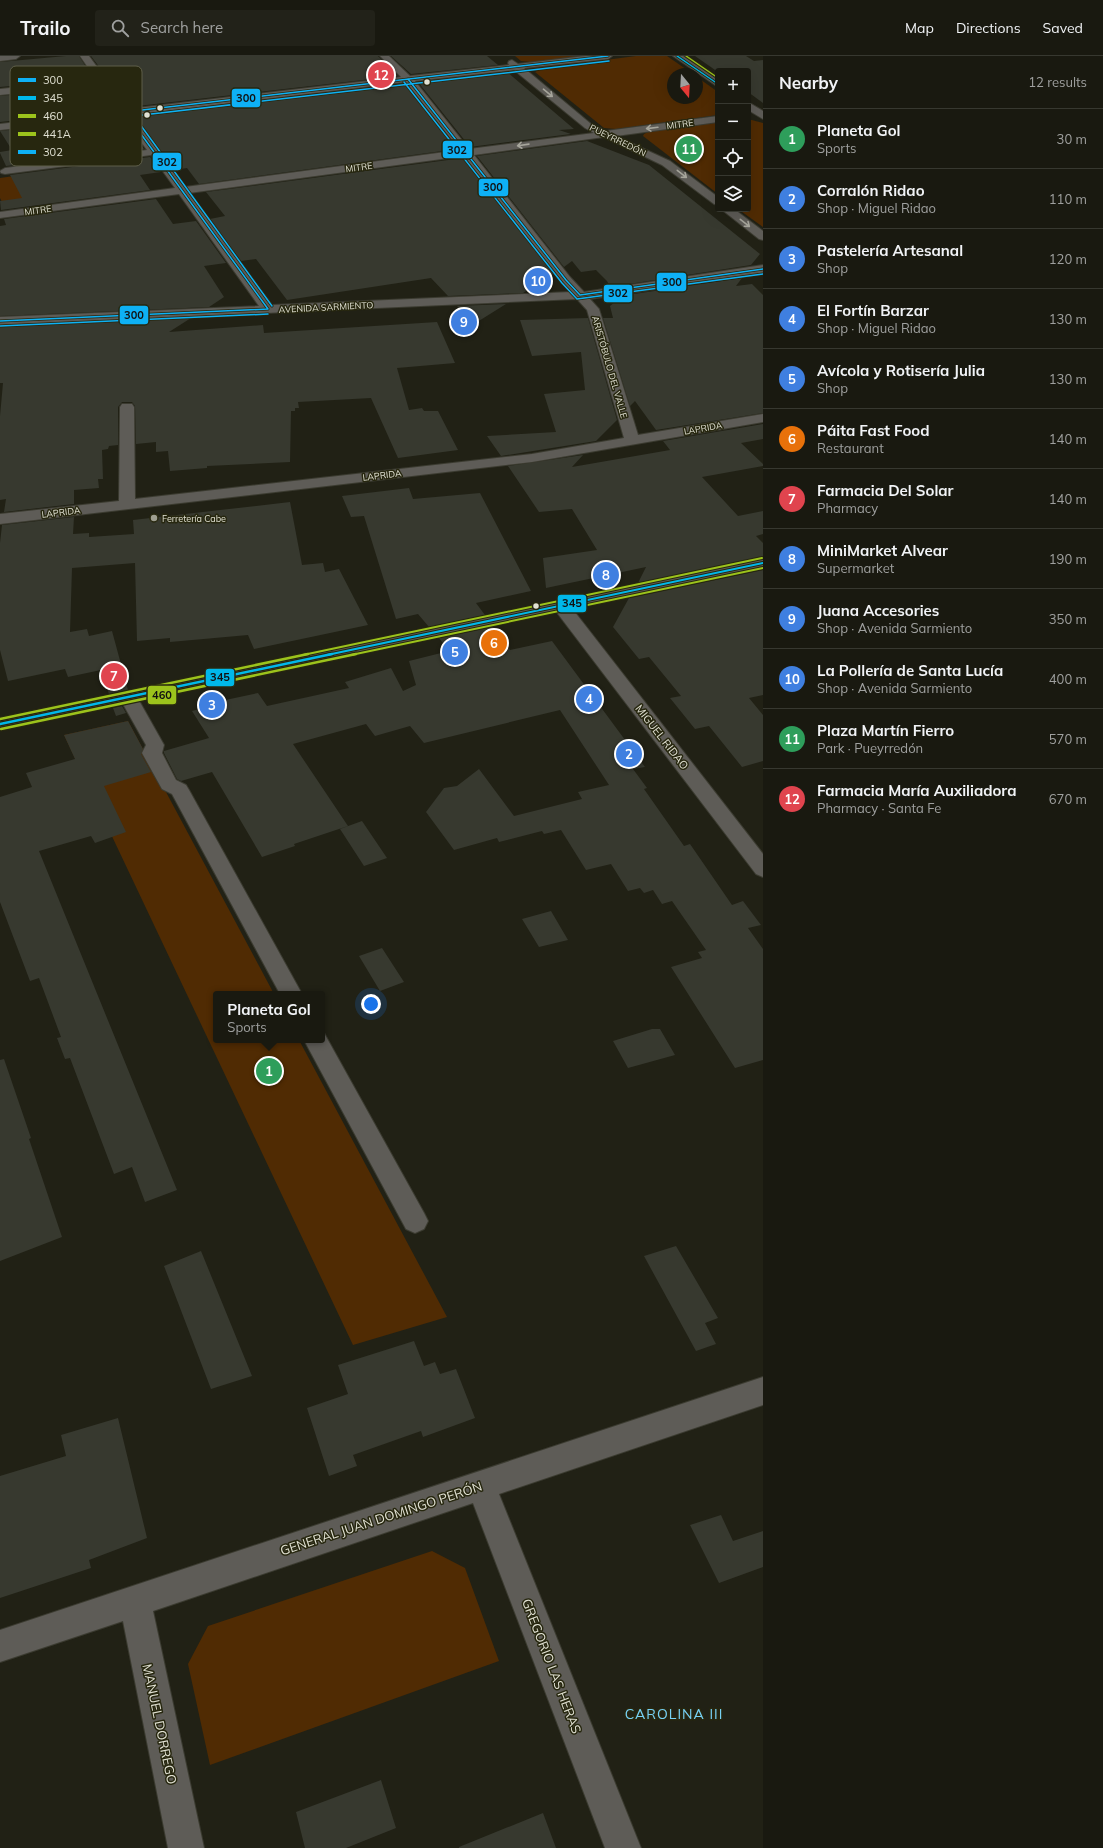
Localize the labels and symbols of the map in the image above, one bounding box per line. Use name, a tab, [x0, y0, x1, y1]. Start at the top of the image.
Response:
pin: 12	[368, 60, 394, 90]
legend	[10, 66, 142, 166]
north arrow	[667, 68, 703, 104]
text: 300	[43, 73, 63, 87]
unlabelled marker	[422, 77, 432, 87]
line badge: 300	[231, 88, 261, 108]
one-way arrow	[543, 88, 553, 97]
text: 345	[43, 91, 63, 105]
text: 300	[236, 91, 256, 105]
unlabelled marker	[155, 103, 165, 113]
text: 460	[43, 109, 63, 123]
unlabelled marker	[142, 110, 152, 120]
street label: MITRE	[666, 117, 694, 131]
street label: PUEYRREDÓN	[588, 121, 648, 158]
one-way arrow	[646, 124, 659, 132]
text: 441A	[43, 127, 71, 141]
pin: 11	[676, 134, 702, 164]
line badge: 302	[442, 140, 473, 159]
one-way arrow	[517, 141, 530, 149]
text: 302	[447, 143, 467, 157]
text: 302	[43, 145, 63, 159]
line badge: 302	[152, 152, 182, 171]
text: 302	[157, 155, 177, 169]
street label: MITRE	[345, 160, 373, 174]
one-way arrow	[676, 170, 687, 179]
line badge: 300	[478, 178, 509, 197]
text: 300	[483, 180, 503, 194]
street label: MITRE	[24, 203, 52, 217]
one-way arrow	[739, 219, 750, 227]
pin: 10	[525, 266, 551, 296]
line badge: 300	[656, 272, 687, 292]
text: 300	[662, 275, 682, 289]
line badge: 302	[603, 284, 633, 303]
text: 302	[608, 286, 628, 300]
street label: AVENIDA SARMIENTO	[278, 299, 374, 315]
line badge: 300	[119, 305, 149, 325]
pin: 9	[451, 307, 477, 337]
text: 300	[124, 308, 144, 322]
street label: ARISTÓBULO DEL VALLE	[590, 314, 631, 419]
street label: LAPRIDA	[683, 419, 724, 437]
street label: LAPRIDA	[362, 467, 402, 483]
street label: LAPRIDA	[41, 504, 81, 520]
marker: Ferretería Cabe	[149, 513, 159, 523]
place label: Ferretería Cabe	[162, 513, 226, 524]
pin: 8	[593, 560, 619, 590]
line badge: 345	[557, 594, 587, 613]
text: 345	[562, 596, 582, 610]
unlabelled marker	[531, 601, 541, 611]
pin: 6	[481, 628, 507, 658]
pin: 5	[442, 637, 468, 667]
pin: 7	[101, 661, 127, 691]
line badge: 345	[205, 668, 235, 687]
text: 345	[210, 670, 230, 684]
pin: 4	[576, 684, 602, 714]
line badge: 460	[147, 685, 177, 705]
text: 460	[152, 688, 172, 702]
pin: 3	[199, 690, 225, 720]
street label: MIGUEL RIDAO	[632, 702, 692, 772]
pin: 2	[616, 739, 642, 769]
your location	[361, 994, 381, 1014]
pin: 1	[256, 1056, 282, 1086]
street label: GENERAL JUAN DOMINGO PERÓN	[278, 1478, 484, 1558]
street label: GREGORIO LAS HERAS	[519, 1596, 585, 1736]
street label: MANUEL DORREGO	[139, 1662, 181, 1786]
district label: CAROLINA III	[625, 1705, 723, 1723]

